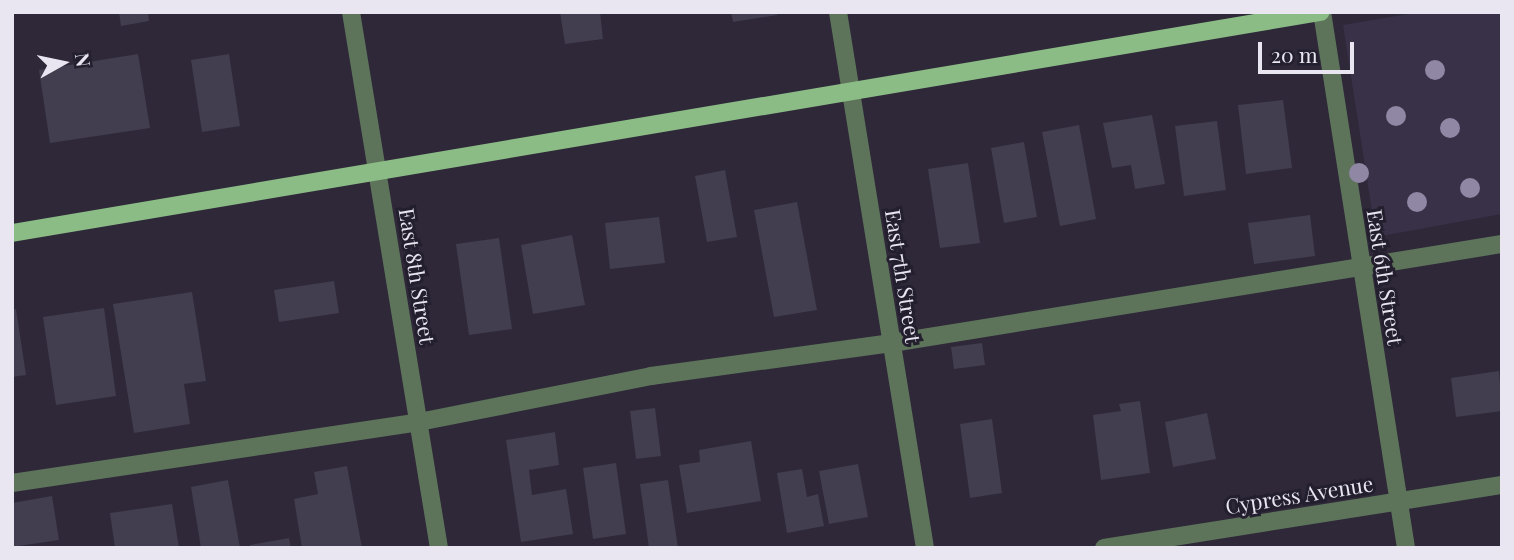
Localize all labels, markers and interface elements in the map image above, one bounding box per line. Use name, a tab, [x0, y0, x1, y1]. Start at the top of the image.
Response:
north arrow	[28, 28, 98, 98]
scale bar	[1262, 28, 1358, 72]
text: 20 m	[1271, 40, 1318, 68]
text: N	[70, 51, 98, 69]
street label: East 8th Street	[395, 206, 441, 346]
street label: East 7th Street	[881, 207, 927, 345]
street label: East 6th Street	[1363, 207, 1409, 347]
street label: Cypress Avenue	[1223, 470, 1375, 518]

